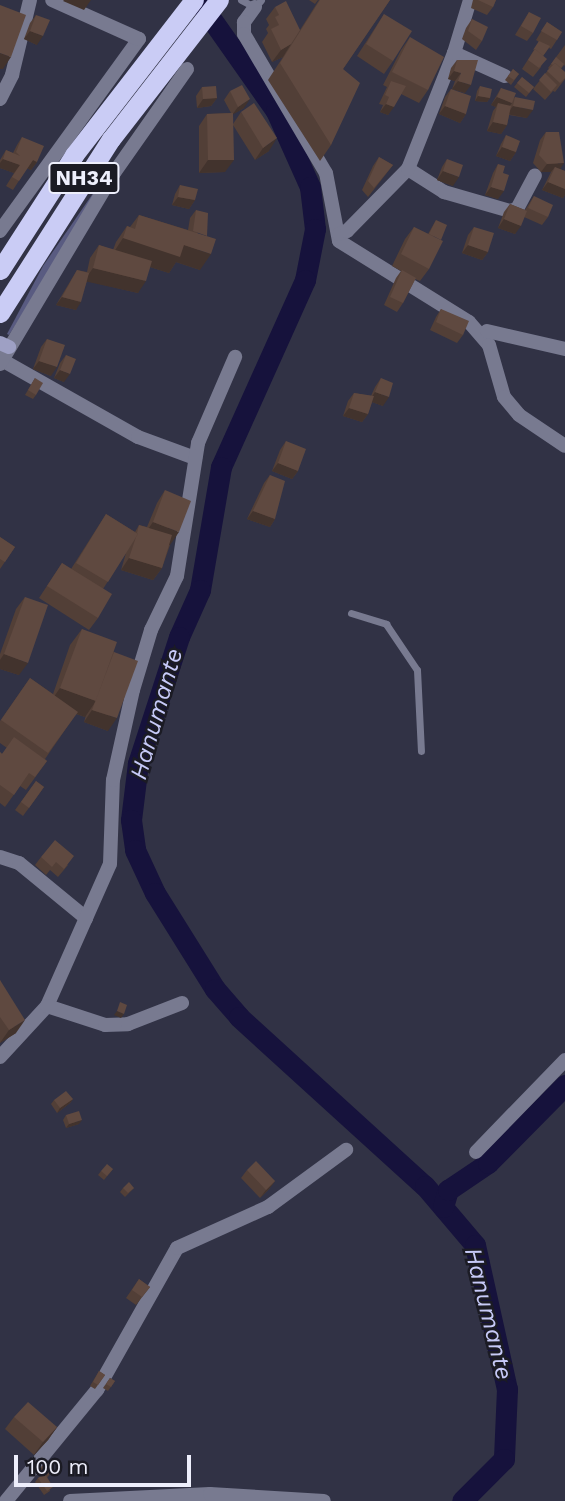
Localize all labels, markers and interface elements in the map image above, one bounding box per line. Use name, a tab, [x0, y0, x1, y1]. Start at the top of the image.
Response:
road number: NH34	[47, 160, 121, 196]
water label: Hanumante	[125, 645, 189, 783]
water label: Hanumante	[458, 1245, 518, 1383]
scale bar	[18, 1442, 194, 1486]
text: 100 m	[27, 1454, 89, 1479]

